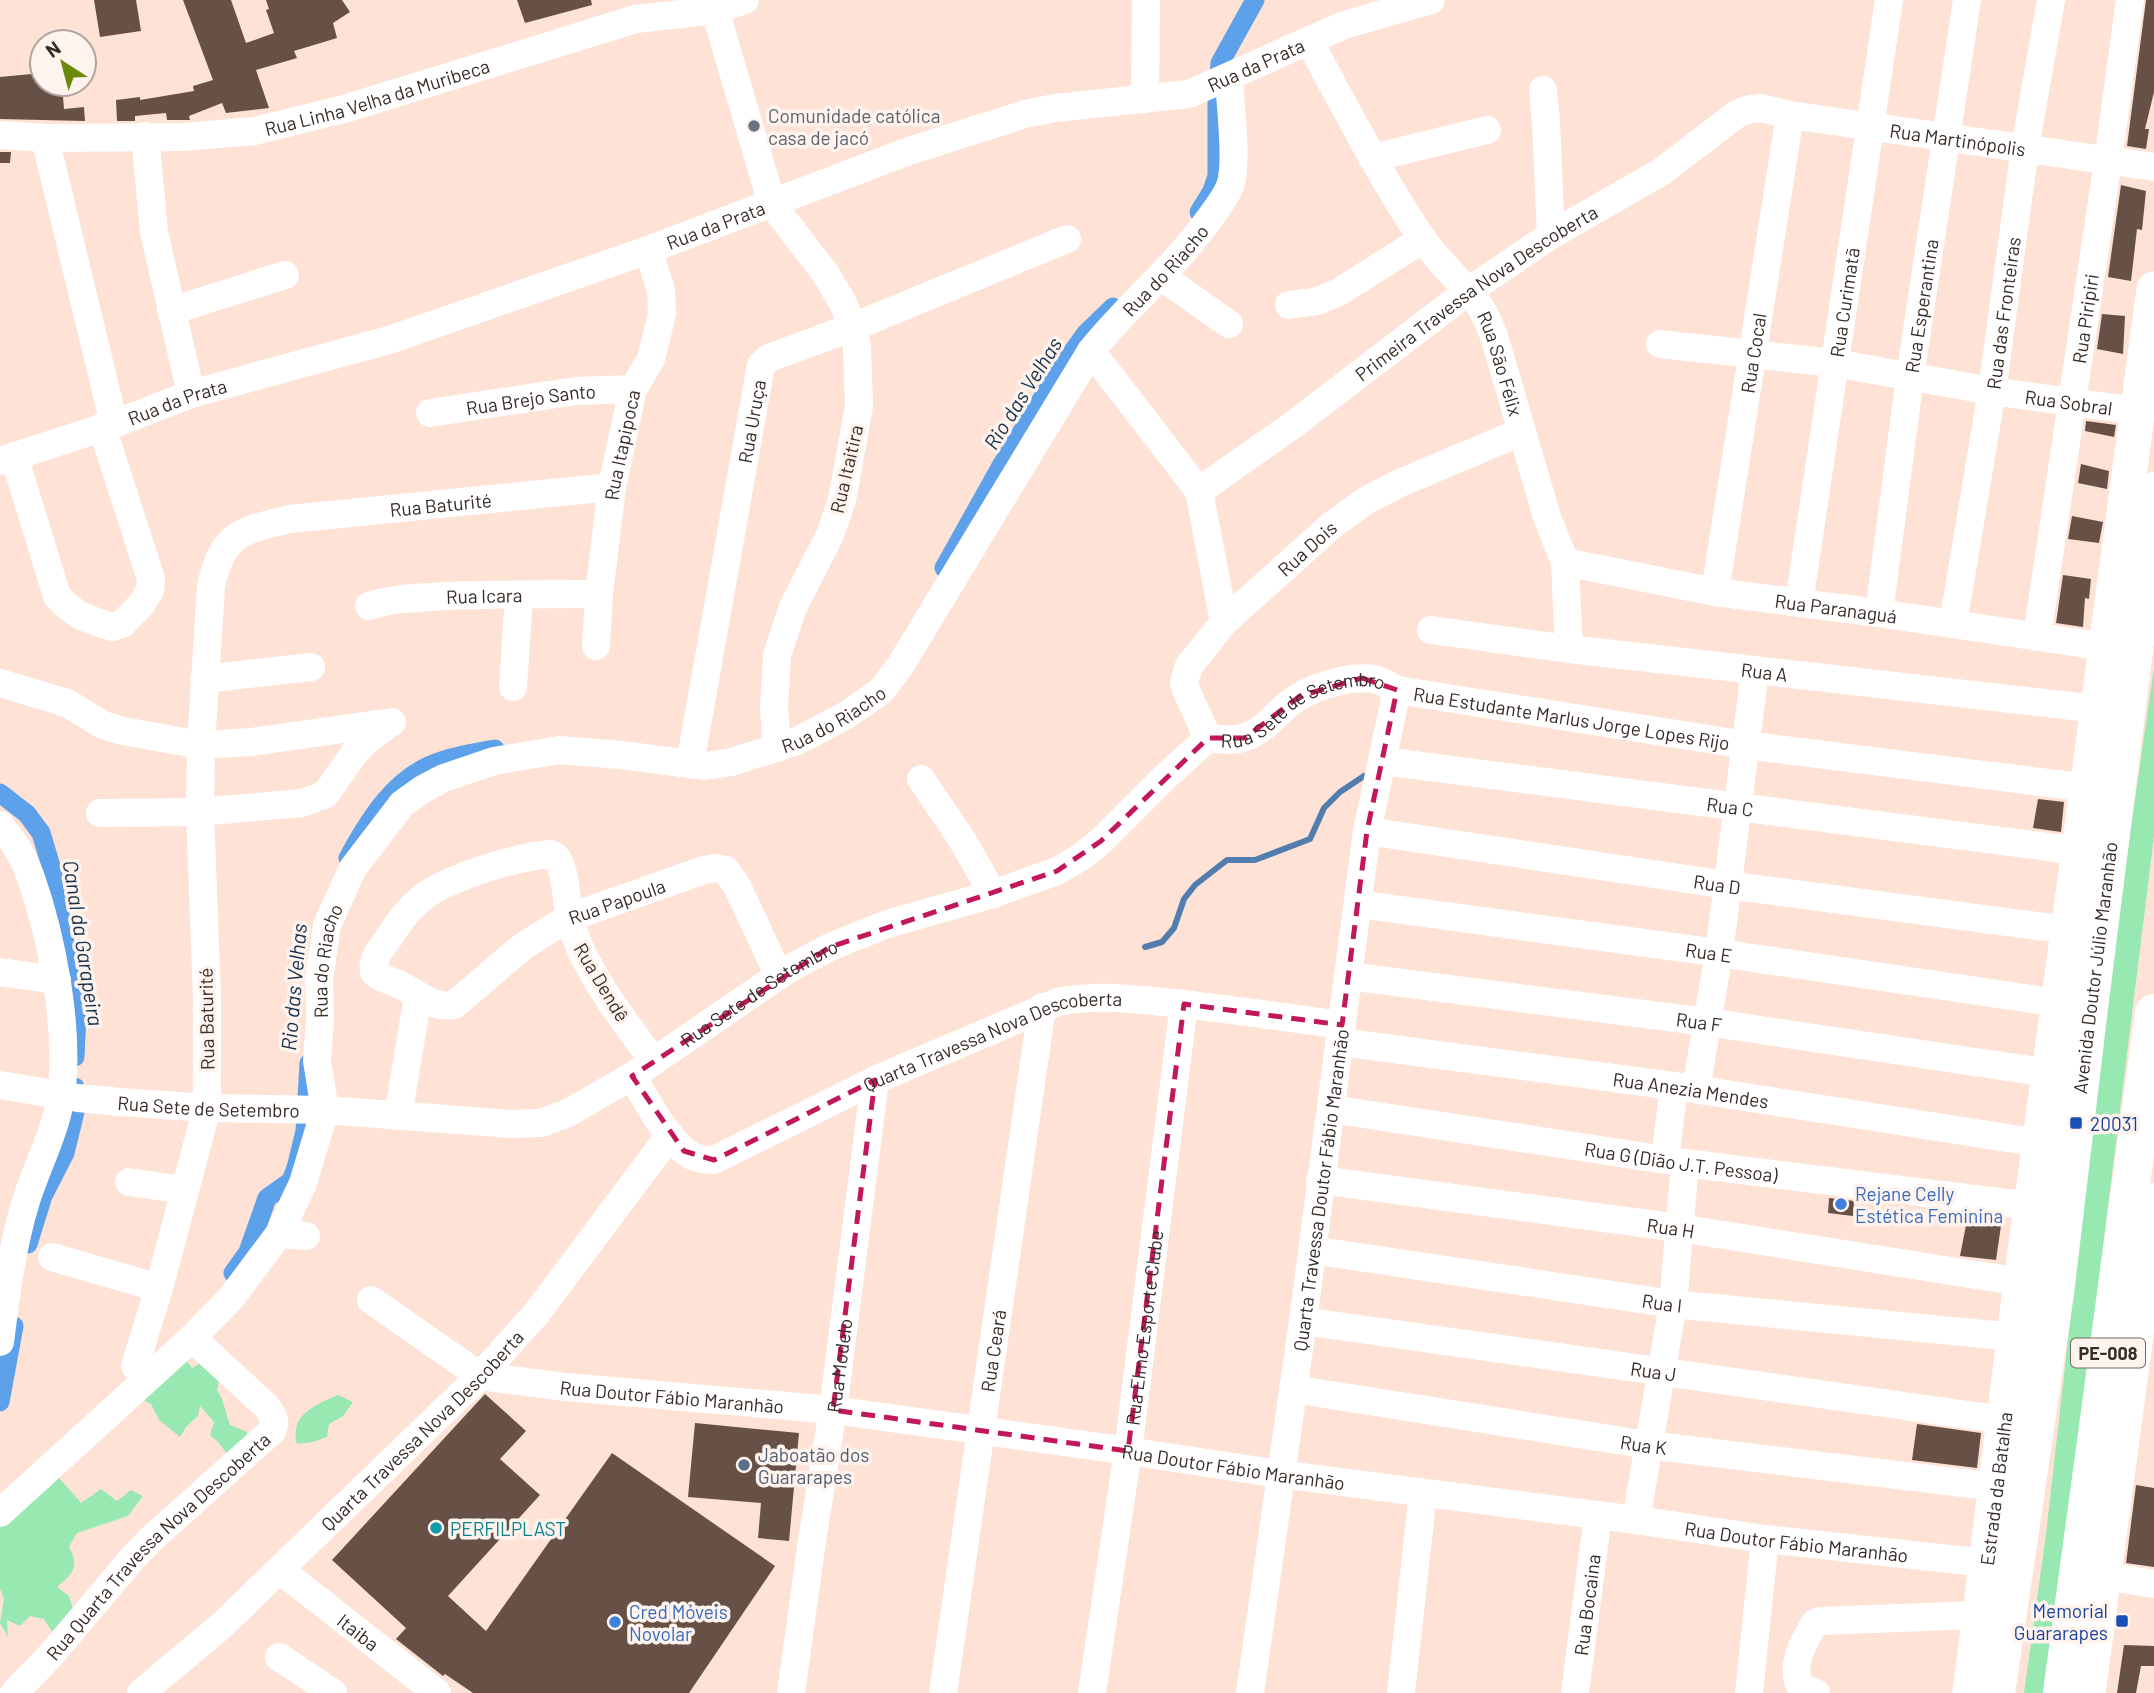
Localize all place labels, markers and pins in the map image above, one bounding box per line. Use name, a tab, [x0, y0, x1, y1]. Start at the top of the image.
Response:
place label: Comunidade católica casa de jacó	[768, 104, 940, 149]
marker: Comunidade católica casa de jacó	[746, 118, 762, 134]
place label: 20031	[2090, 1112, 2138, 1135]
marker: 20031	[2068, 1115, 2084, 1131]
place label: Rejane Celly Estética Feminina	[1855, 1182, 2003, 1227]
marker: Rejane Celly Estética Feminina	[1833, 1196, 1849, 1212]
place label: Jaboatão dos Guararapes	[758, 1443, 869, 1488]
marker: Jaboatão dos Guararapes	[736, 1457, 752, 1473]
place label: PERFILPLAST	[450, 1517, 566, 1540]
marker: PERFILPLAST	[428, 1520, 444, 1536]
place label: Memorial Guararapes	[2014, 1599, 2108, 1644]
place label: Cred Móveis Novolar	[629, 1600, 728, 1645]
marker: Memorial Guararapes	[2114, 1613, 2130, 1629]
marker: Cred Móveis Novolar	[607, 1614, 623, 1630]

